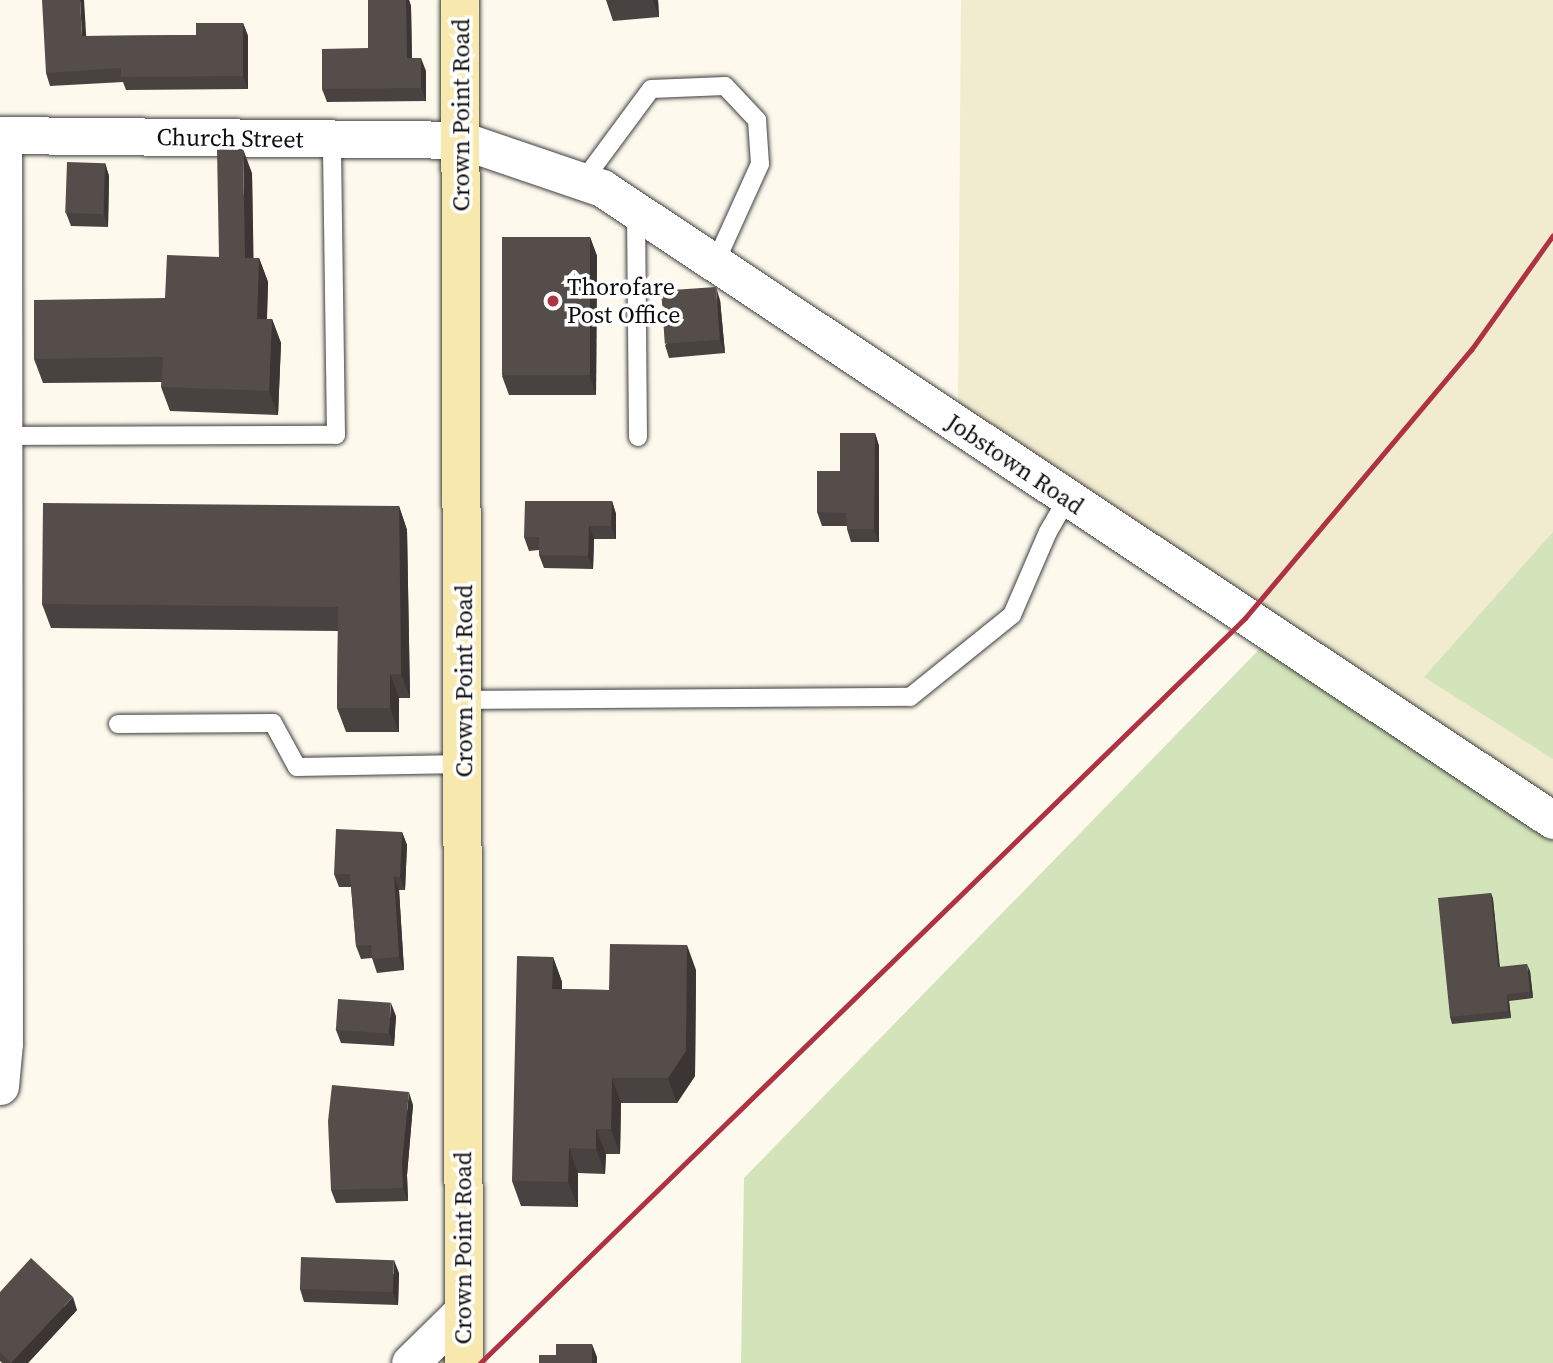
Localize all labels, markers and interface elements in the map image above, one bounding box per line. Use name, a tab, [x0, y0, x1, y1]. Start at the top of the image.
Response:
street label: Crown Point Road	[447, 19, 475, 211]
street label: Church Street	[156, 122, 304, 154]
place label: Thorofare Post Office	[567, 273, 680, 329]
marker: Thorofare Post Office	[545, 293, 561, 309]
street label: Jobstown Road	[941, 407, 1089, 521]
street label: Crown Point Road	[450, 585, 478, 777]
street label: Crown Point Road	[449, 1152, 477, 1344]

